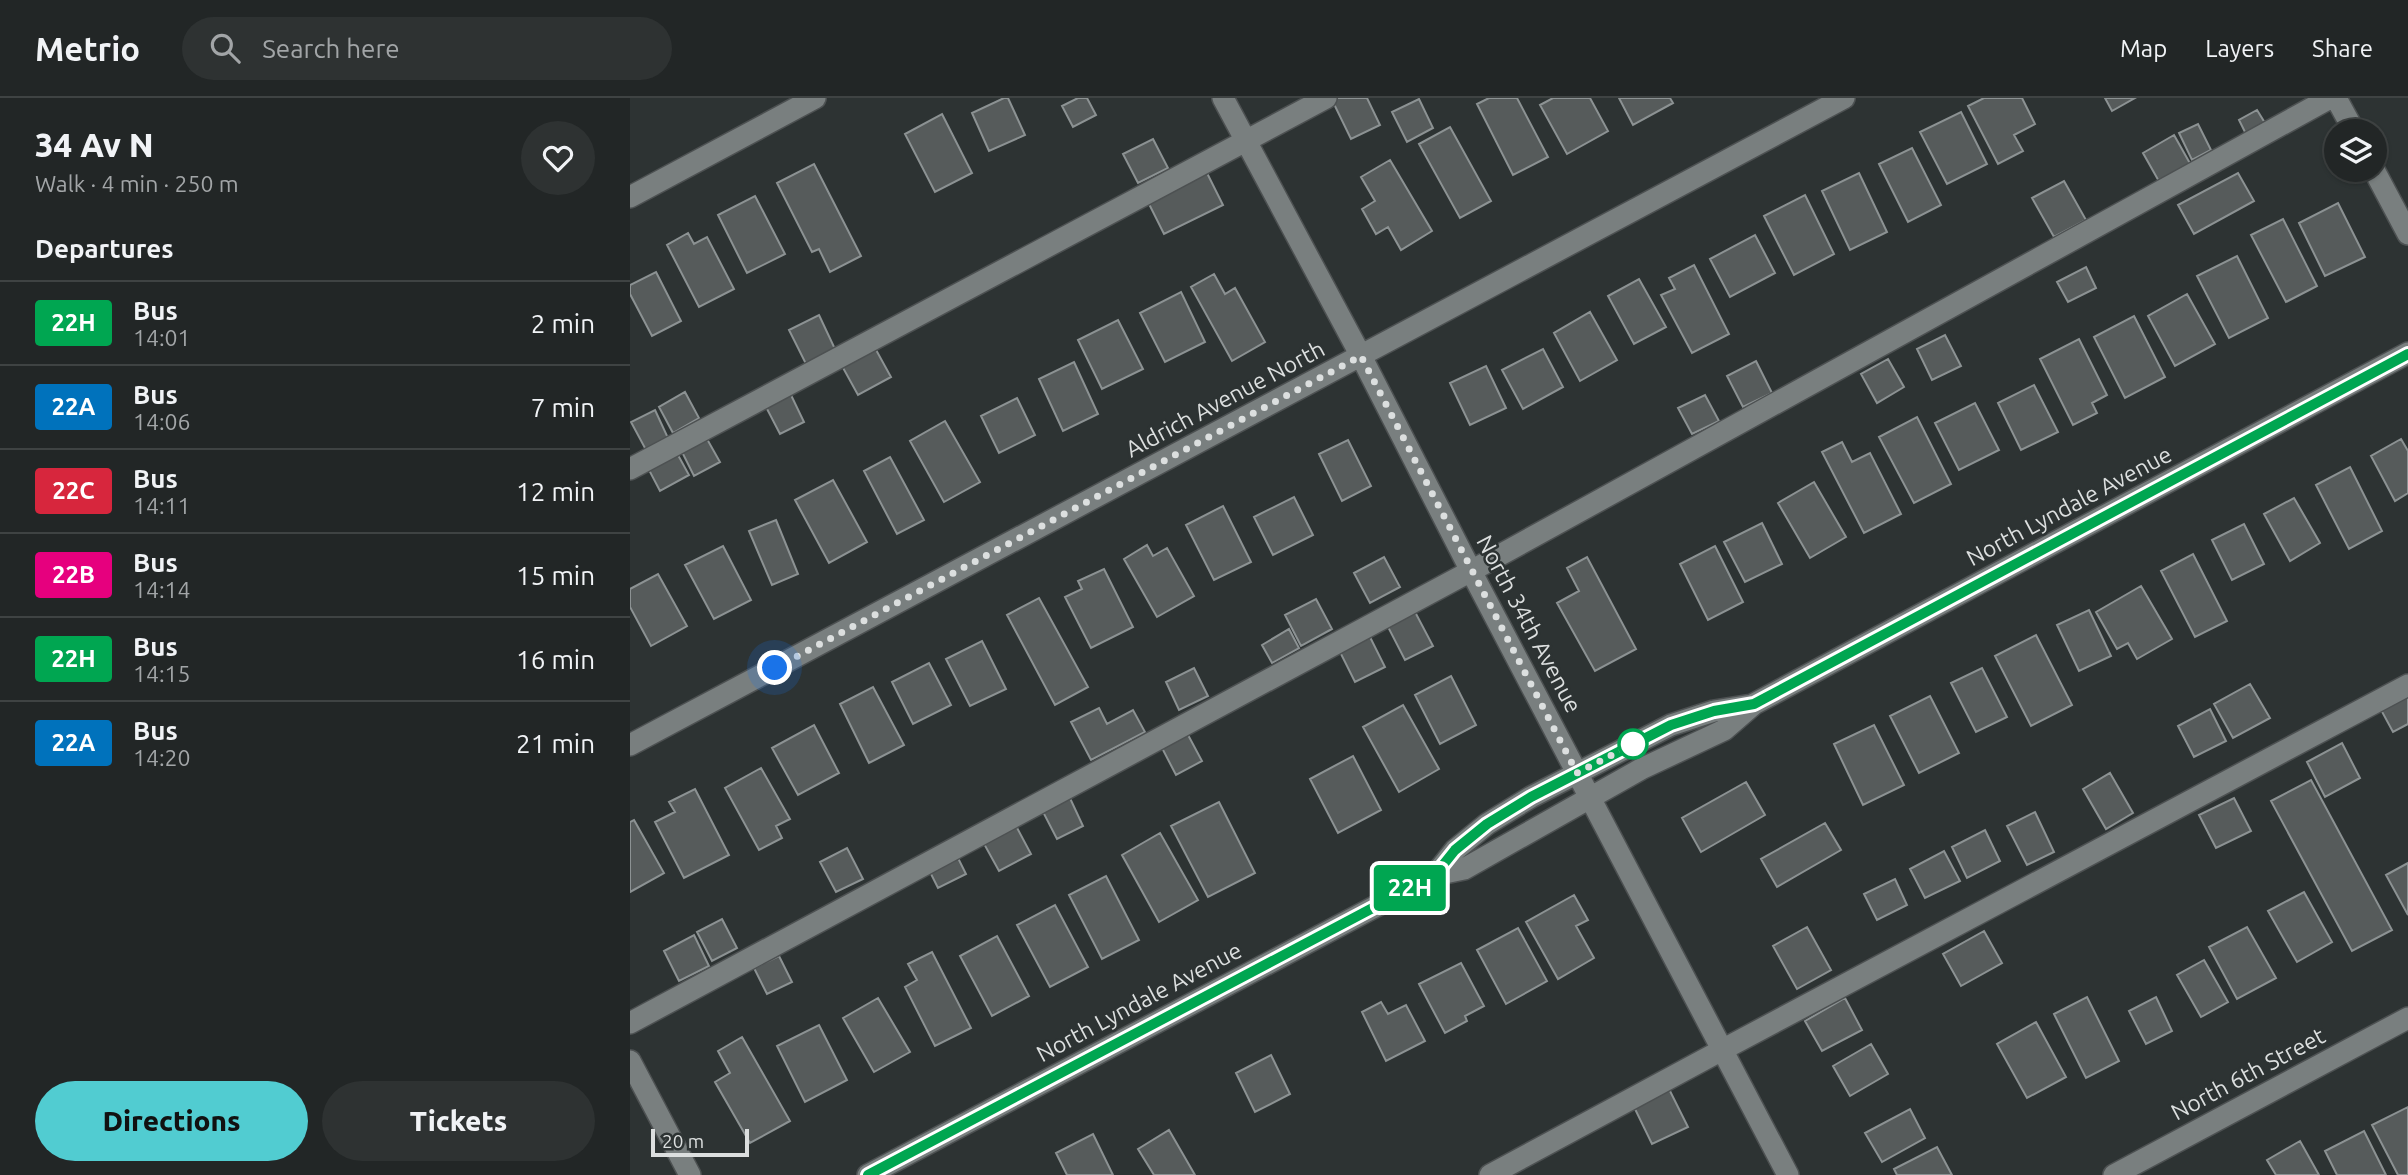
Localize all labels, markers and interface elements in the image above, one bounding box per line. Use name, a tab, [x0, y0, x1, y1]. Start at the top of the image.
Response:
search box	[182, 17, 672, 80]
icon: search	[206, 29, 244, 67]
text: Metrio	[35, 30, 140, 67]
text: Search here	[262, 34, 400, 63]
text: Map	[2120, 35, 2167, 62]
text: Layers	[2205, 35, 2274, 62]
text: Share	[2312, 35, 2373, 62]
map controls	[2324, 119, 2387, 182]
button: layers	[2324, 119, 2387, 182]
button: heart	[521, 121, 595, 195]
text: 34 Av N	[35, 126, 154, 163]
text: Walk · 4 min · 250 m	[35, 171, 239, 196]
text: Departures	[35, 234, 173, 263]
text: Bus	[133, 296, 178, 325]
text: 22H	[51, 309, 96, 336]
text: 2 min	[531, 309, 595, 338]
text: 14:01	[133, 325, 191, 350]
street label: Aldrich Avenue North	[1121, 336, 1328, 462]
text: Bus	[133, 380, 178, 409]
text: 22A	[52, 393, 95, 420]
text: 7 min	[531, 393, 595, 422]
text: 14:06	[133, 409, 191, 434]
street label: North Lyndale Avenue	[1962, 441, 2175, 570]
text: Bus	[133, 464, 178, 493]
text: 22C	[52, 477, 95, 504]
text: 12 min	[516, 477, 595, 506]
text: 14:11	[133, 493, 191, 518]
street label: North 34th Avenue	[1472, 531, 1587, 717]
text: Bus	[133, 548, 178, 577]
text: 22B	[52, 561, 95, 588]
text: 15 min	[516, 561, 595, 590]
text: 14:14	[133, 577, 191, 602]
text: Bus	[133, 632, 178, 661]
text: 22H	[51, 645, 96, 672]
text: 16 min	[516, 645, 595, 674]
your location	[757, 650, 792, 685]
text: 14:15	[133, 661, 191, 686]
text: Bus	[133, 716, 178, 745]
text: 22A	[52, 729, 95, 756]
text: 21 min	[516, 729, 595, 758]
unlabelled marker	[1618, 729, 1648, 759]
text: 14:20	[133, 745, 191, 770]
line badge: 22H	[1370, 865, 1450, 911]
text: 22H	[1388, 874, 1432, 901]
street label: North Lyndale Avenue	[1032, 937, 1245, 1066]
street label: North 6th Street	[2167, 1022, 2329, 1125]
button: Directions	[35, 1081, 308, 1161]
button: Tickets	[322, 1081, 595, 1161]
scale bar	[651, 1126, 749, 1158]
text: 20 m	[662, 1130, 704, 1152]

